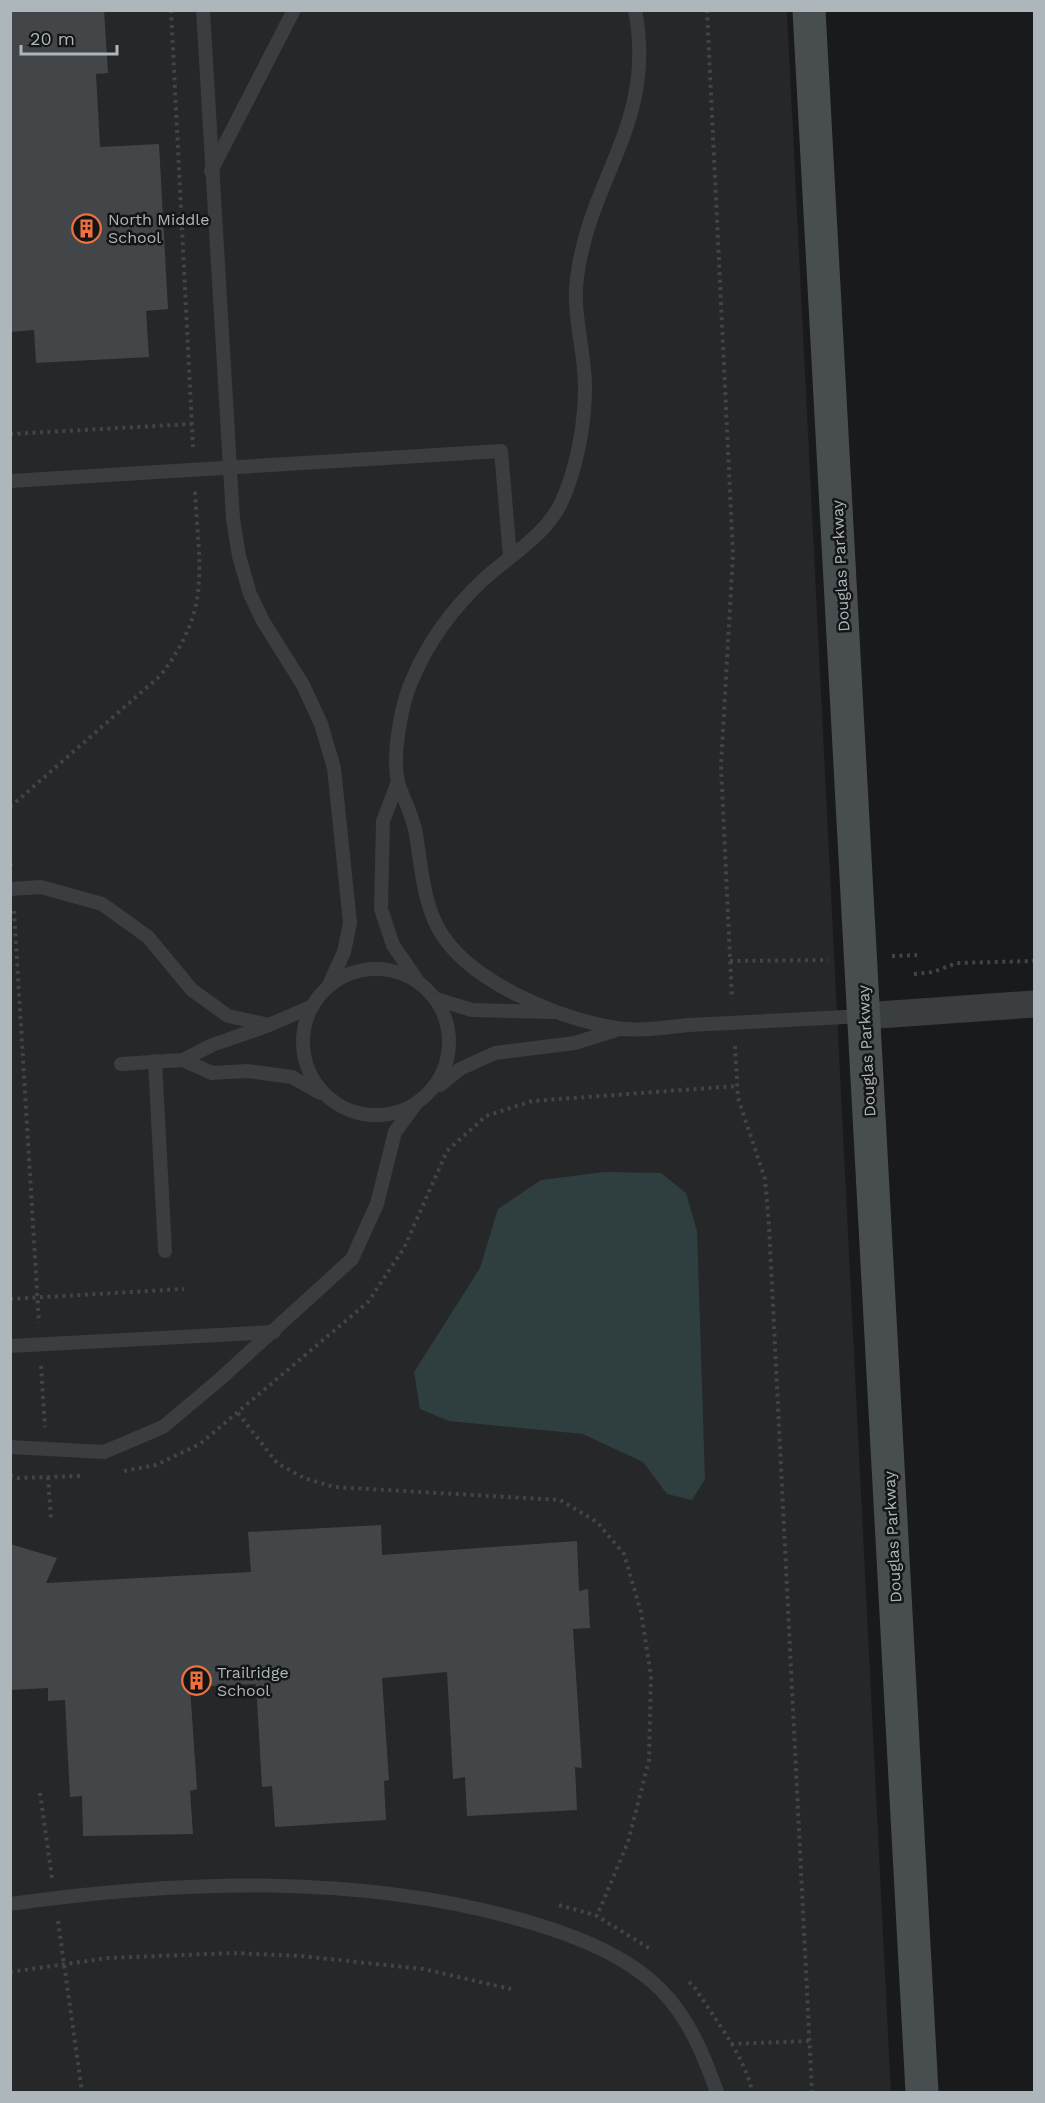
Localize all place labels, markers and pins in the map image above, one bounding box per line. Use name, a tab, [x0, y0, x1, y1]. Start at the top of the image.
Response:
place label: North Middle School	[108, 210, 209, 247]
building icon: North Middle School	[71, 212, 103, 244]
place label: Trailridge School	[217, 1663, 289, 1700]
building icon: Trailridge School	[180, 1665, 212, 1697]

